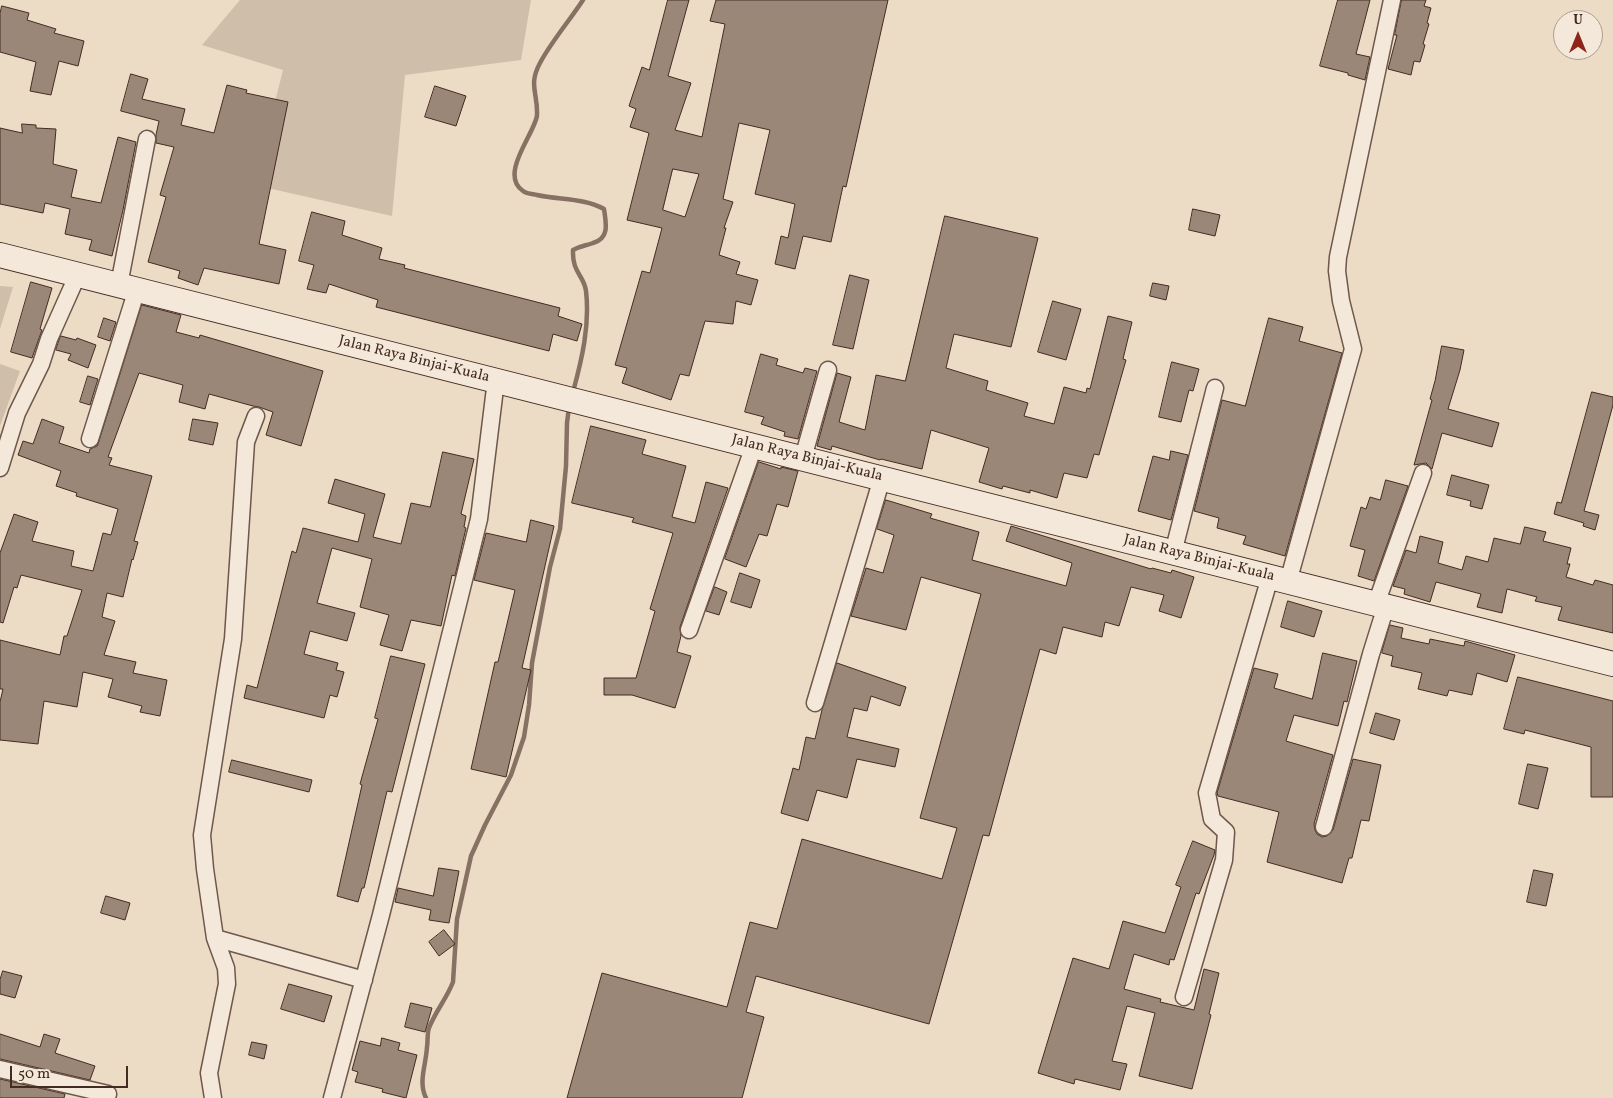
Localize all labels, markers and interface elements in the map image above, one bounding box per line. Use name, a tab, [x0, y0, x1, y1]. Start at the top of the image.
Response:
north arrow	[1553, 10, 1603, 60]
text: U	[1573, 11, 1583, 30]
street label: Jalan Raya Binjai-Kuala	[337, 333, 491, 387]
street label: Jalan Raya Binjai-Kuala	[730, 432, 884, 486]
street label: Jalan Raya Binjai-Kuala	[1122, 532, 1276, 586]
scale bar	[12, 1056, 130, 1088]
text: 50 m	[18, 1064, 50, 1085]

